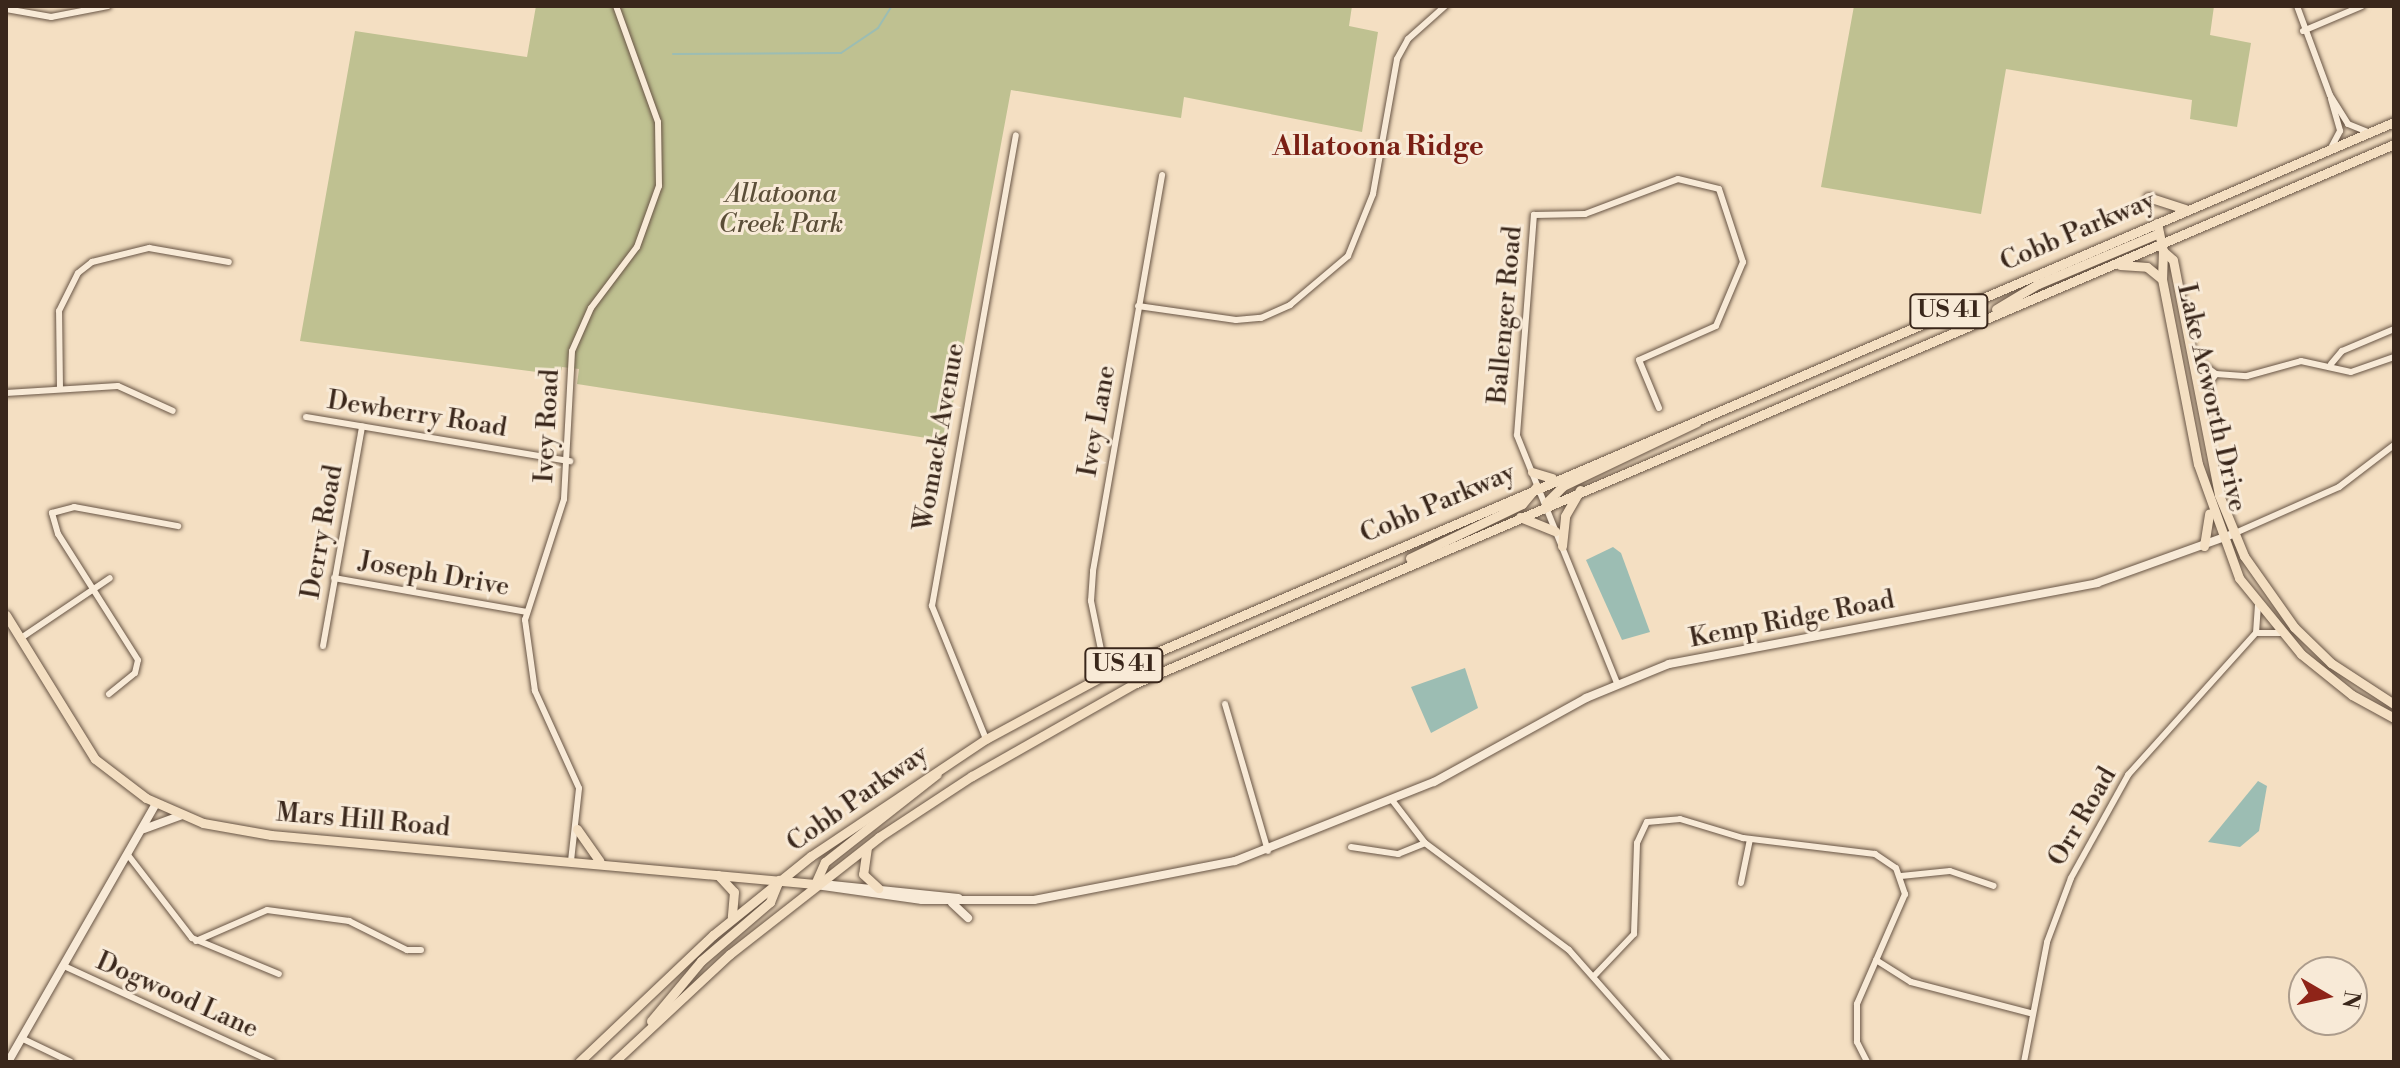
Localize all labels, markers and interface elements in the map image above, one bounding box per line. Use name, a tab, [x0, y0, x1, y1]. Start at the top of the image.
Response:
district label: Allatoona Ridge	[1272, 130, 1484, 164]
park label: Allatoona Creek Park	[719, 179, 843, 240]
street label: Cobb Parkway	[1996, 185, 2160, 279]
street label: Ballenger Road	[1483, 225, 1529, 405]
street label: Lake Acworth Drive	[2170, 281, 2252, 515]
road number: US 41	[1909, 291, 1989, 331]
street label: Womack Avenue	[908, 341, 972, 533]
street label: Ivey Lane	[1073, 363, 1123, 479]
street label: Ivey Road	[529, 368, 567, 484]
street label: Dewberry Road	[325, 385, 509, 445]
street label: Cobb Parkway	[1356, 457, 1520, 551]
street label: Derry Road	[296, 463, 350, 601]
street label: Joseph Drive	[356, 546, 512, 604]
street label: Kemp Ridge Road	[1687, 585, 1897, 655]
road number: US 41	[1084, 645, 1164, 685]
street label: Cobb Parkway	[781, 739, 935, 859]
street label: Orr Road	[2042, 762, 2124, 872]
street label: Mars Hill Road	[275, 798, 451, 844]
street label: Dogwood Lane	[91, 946, 263, 1046]
north arrow	[2288, 956, 2368, 1036]
text: N	[2336, 989, 2365, 1010]

